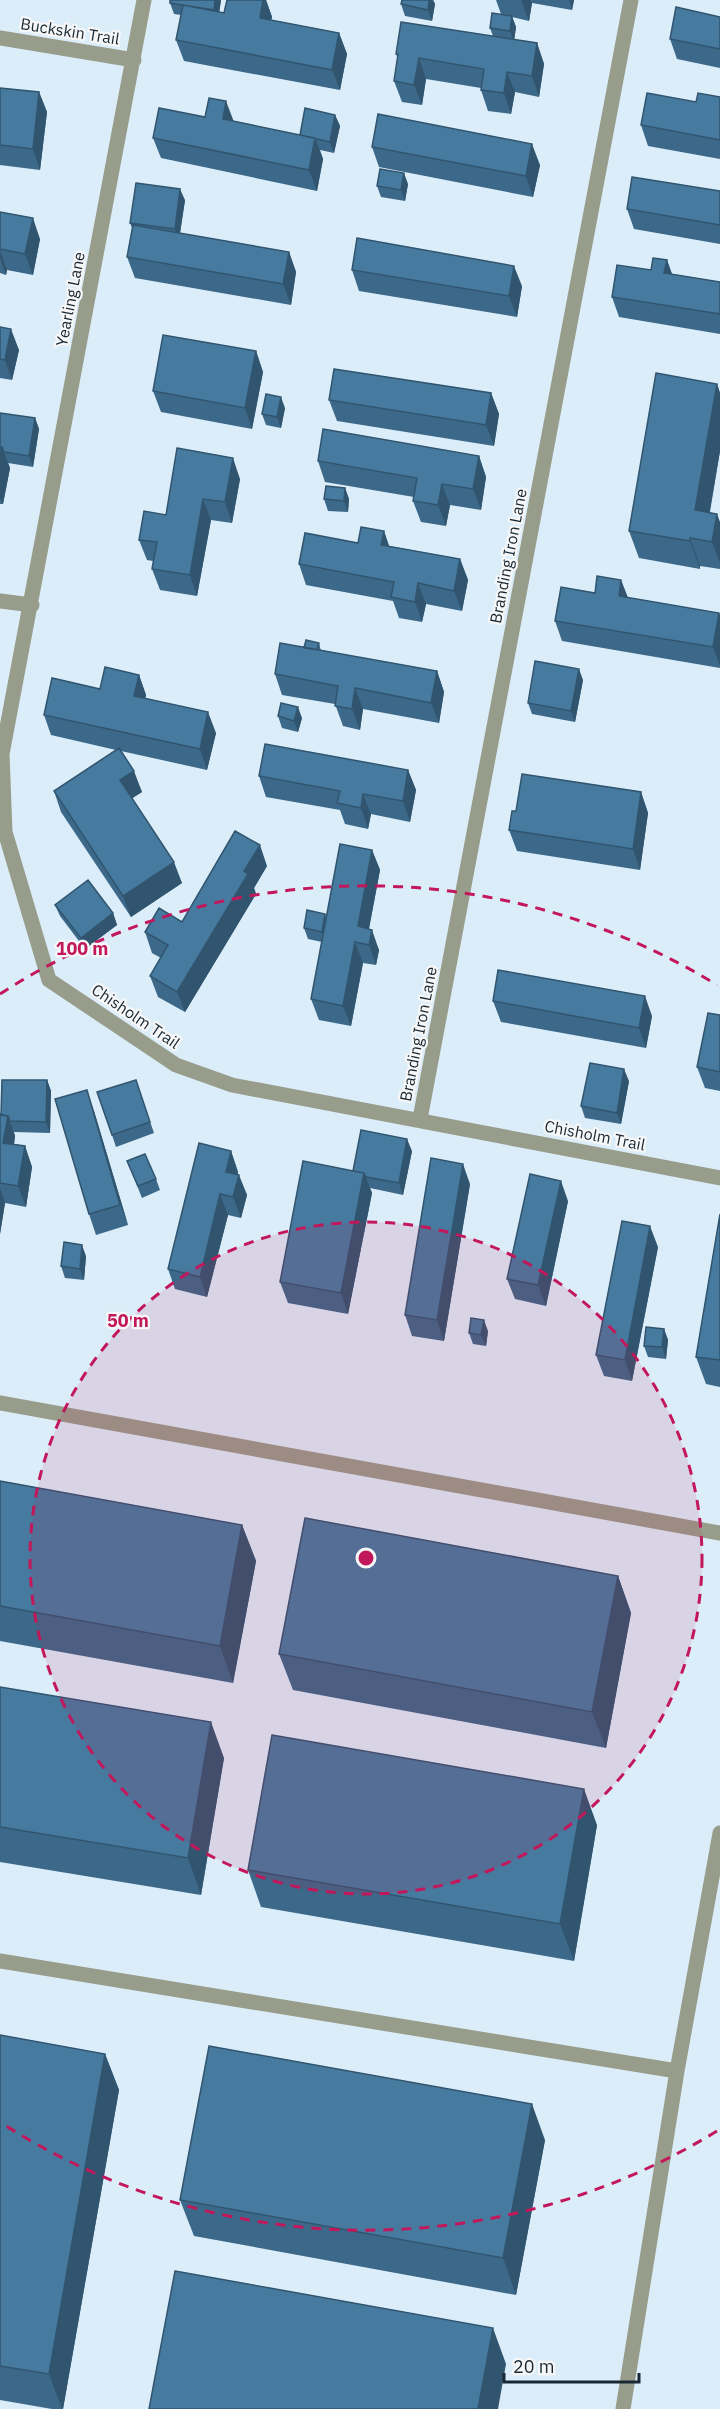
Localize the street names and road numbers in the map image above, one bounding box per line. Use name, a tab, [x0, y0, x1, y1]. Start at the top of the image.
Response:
street label: Buckskin Trail	[19, 13, 121, 49]
street label: Yearling Lane	[51, 250, 89, 348]
street label: Branding Iron Lane	[485, 487, 531, 625]
street label: Branding Iron Lane	[395, 965, 441, 1103]
street label: Chisholm Trail	[88, 979, 184, 1053]
street label: Chisholm Trail	[543, 1115, 647, 1155]

